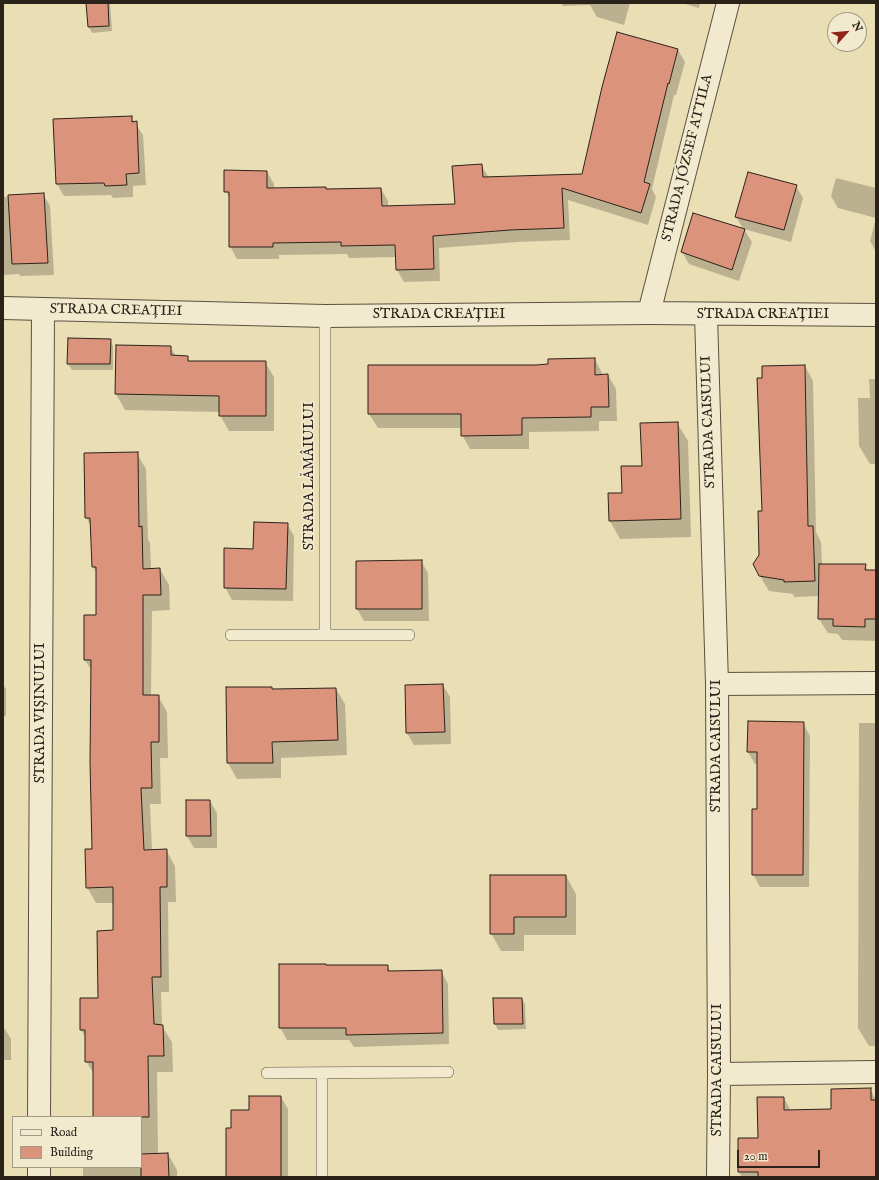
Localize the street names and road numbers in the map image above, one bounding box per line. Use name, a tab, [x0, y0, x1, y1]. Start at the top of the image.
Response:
street label: STRADA JÓZSEF ATTILA	[659, 73, 717, 243]
street label: STRADA CREAȚIEI	[50, 301, 182, 321]
street label: STRADA CREAȚIEI	[373, 307, 505, 323]
street label: STRADA CREAȚIEI	[697, 307, 829, 323]
street label: STRADA CAISULUI	[698, 355, 720, 489]
street label: STRADA LĂMÂIULUI	[302, 402, 318, 550]
street label: STRADA VIȘINULUI	[33, 643, 49, 783]
street label: STRADA CAISULUI	[709, 680, 725, 812]
street label: STRADA CAISULUI	[710, 1004, 726, 1136]

